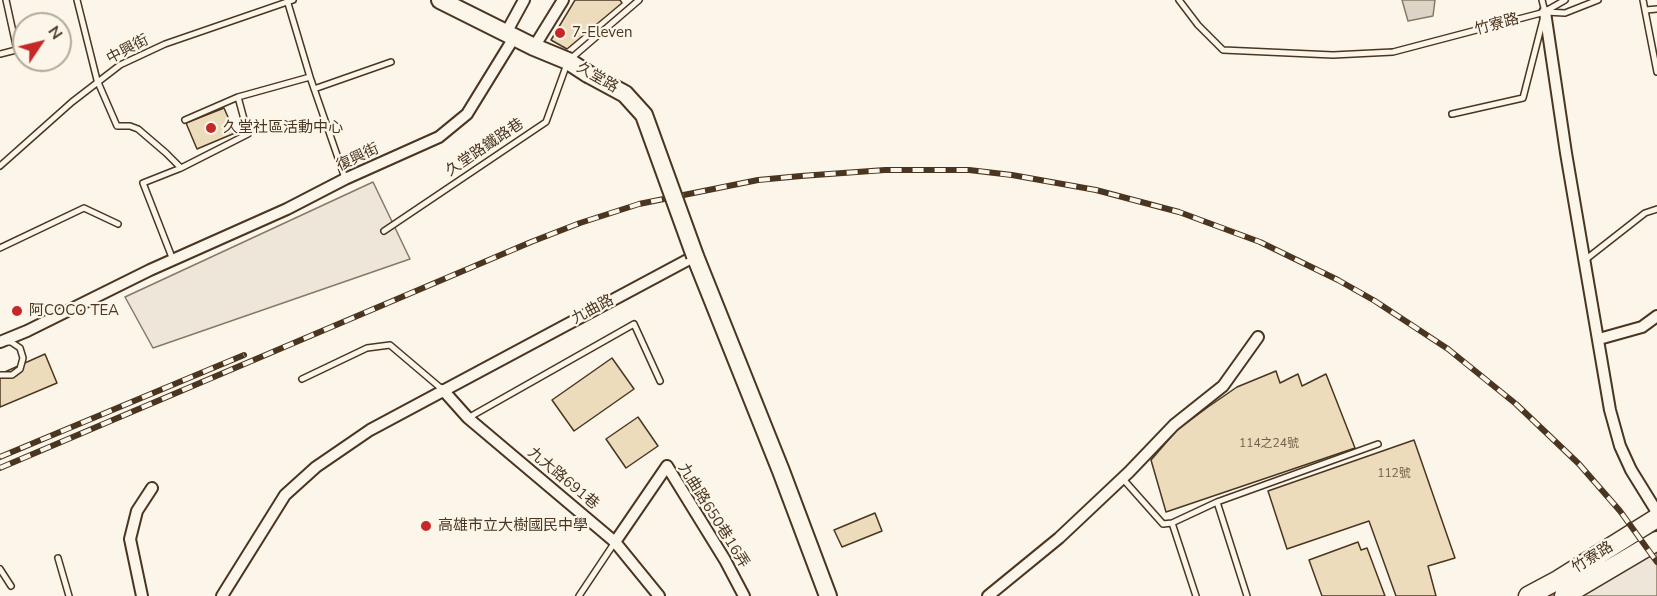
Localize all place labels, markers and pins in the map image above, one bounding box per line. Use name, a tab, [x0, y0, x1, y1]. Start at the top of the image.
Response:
place label: 7-Eleven	[572, 24, 632, 42]
marker: 7-Eleven	[553, 26, 567, 40]
place label: 久堂社區活動中心	[223, 119, 343, 137]
marker: 久堂社區活動中心	[204, 121, 218, 135]
place label: 阿COCO TEA	[29, 302, 119, 320]
marker: 阿COCO TEA	[10, 304, 24, 318]
place label: 高雄市立大樹國民中學	[438, 517, 588, 535]
marker: 高雄市立大樹國民中學	[419, 519, 433, 533]

